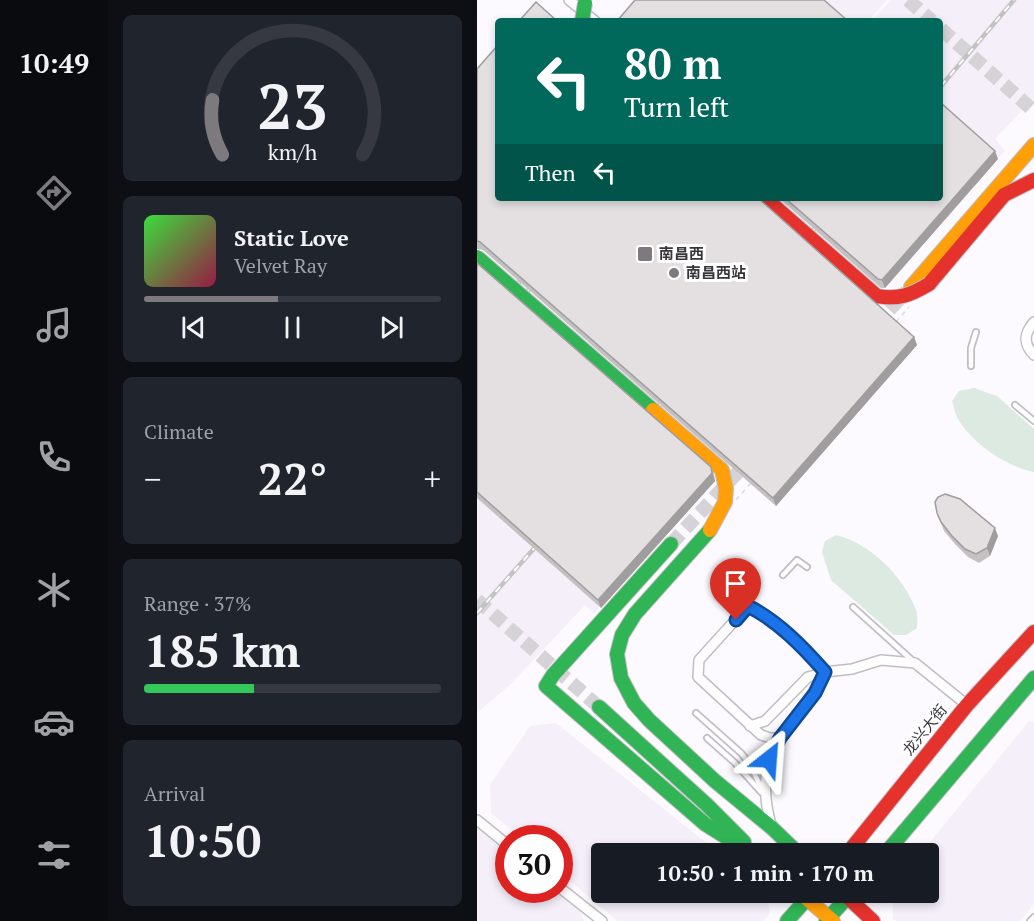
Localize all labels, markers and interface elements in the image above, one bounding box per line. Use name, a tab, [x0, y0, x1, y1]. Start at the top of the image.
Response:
text: 80 m	[624, 35, 722, 91]
icon: left	[525, 42, 603, 120]
text: 10:49	[19, 45, 89, 81]
text: 23	[257, 64, 328, 147]
text: Turn left	[624, 89, 729, 125]
text: km/h	[268, 138, 318, 166]
icon: left	[588, 156, 621, 189]
text: Then	[525, 158, 576, 187]
icon: directions	[33, 172, 75, 214]
text: Static Love	[234, 223, 349, 252]
place label: 南昌西	[659, 243, 704, 263]
marker: 南昌西	[636, 245, 654, 263]
text: Velvet Ray	[234, 252, 327, 279]
place label: 南昌西站	[686, 262, 746, 282]
marker: 南昌西站	[667, 266, 681, 280]
icon: music	[33, 304, 75, 346]
icon: previous	[177, 311, 210, 344]
icon: pause	[276, 311, 309, 344]
icon: next	[375, 311, 408, 344]
text: Climate	[144, 418, 214, 445]
icon: phone	[33, 436, 75, 478]
text: 22°	[258, 448, 327, 508]
text: −	[144, 457, 162, 500]
text: +	[423, 457, 441, 500]
pin	[710, 558, 761, 620]
icon: arrive	[719, 567, 752, 600]
icon: climate	[33, 569, 75, 611]
text: Range · 37%	[144, 590, 251, 617]
text: 185 km	[144, 620, 300, 680]
street label: 龙兴大街	[898, 700, 951, 759]
icon: car	[33, 701, 75, 743]
position arrow	[737, 727, 801, 791]
text: Arrival	[144, 780, 205, 807]
text: 10:50	[144, 810, 261, 870]
speed limit sign: 30	[495, 825, 573, 903]
icon: filters	[33, 834, 75, 876]
text: 10:50 · 1 min · 170 m	[656, 858, 874, 887]

